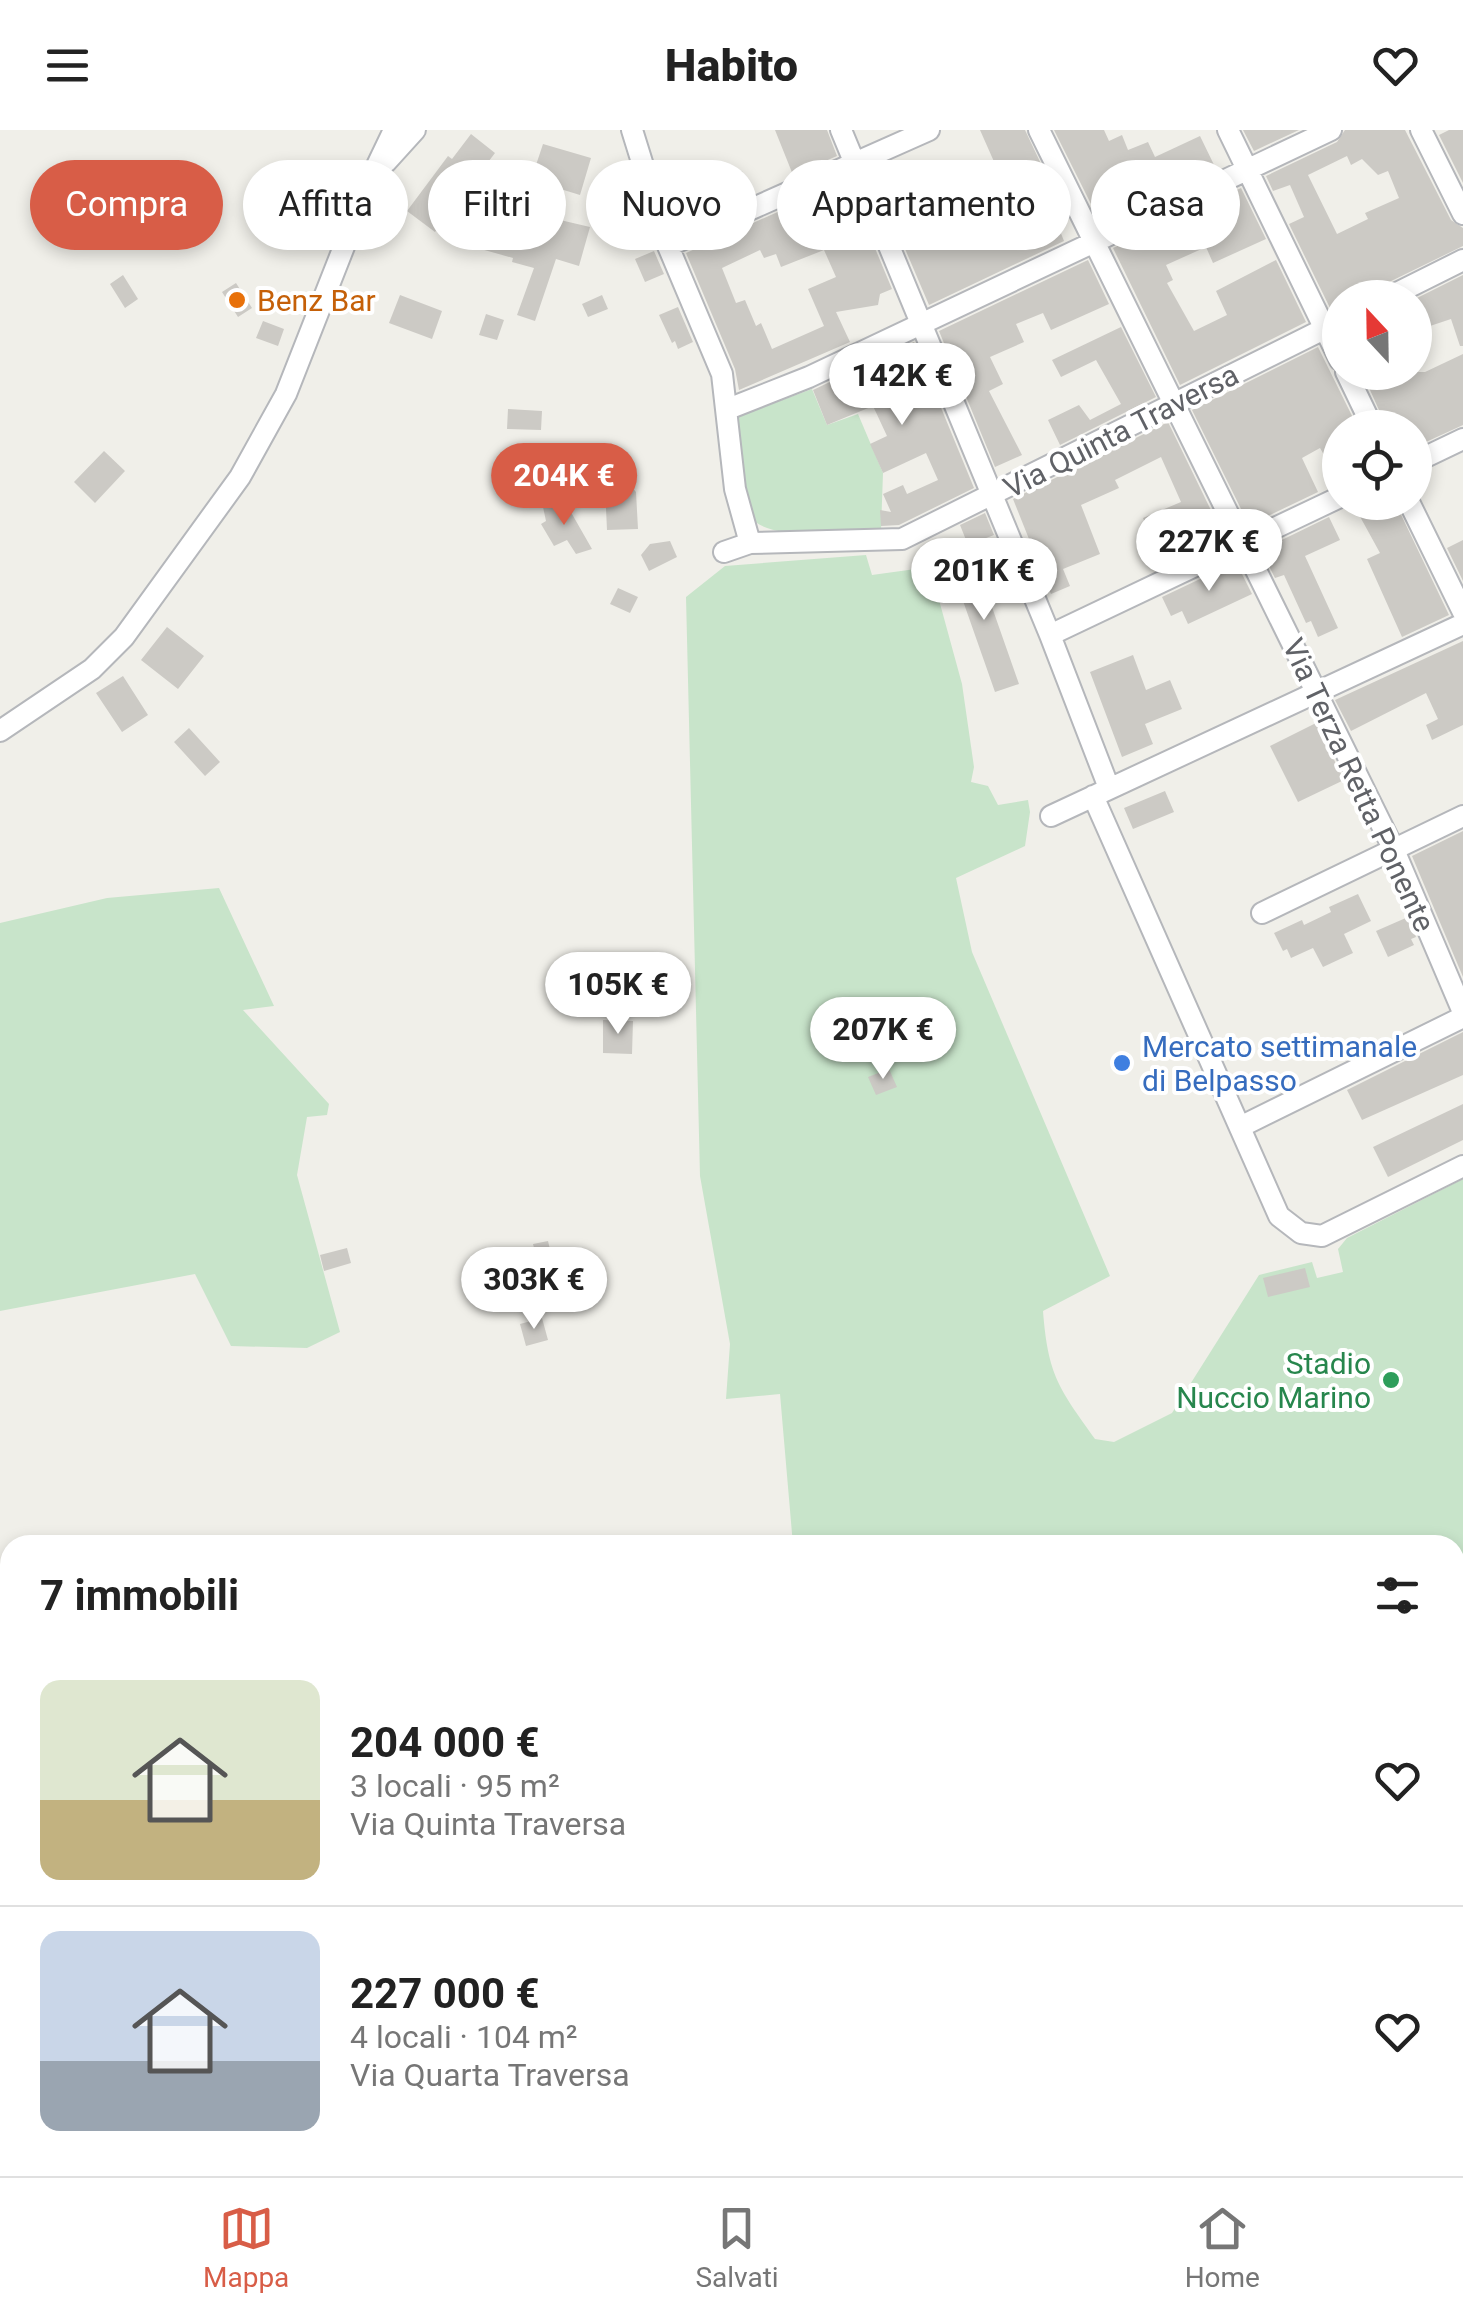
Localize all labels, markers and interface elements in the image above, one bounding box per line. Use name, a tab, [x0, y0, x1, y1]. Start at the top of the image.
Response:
icon: menu	[40, 38, 95, 93]
icon: heart	[1368, 38, 1423, 93]
text: Habito	[665, 39, 798, 92]
chip: Compra	[30, 160, 223, 250]
chip: Affitta	[243, 160, 408, 250]
chip: Filtri	[428, 160, 566, 250]
chip: Nuovo	[586, 160, 757, 250]
chip: Appartamento	[777, 160, 1071, 250]
chip: Casa	[1091, 160, 1240, 250]
north arrow	[1322, 280, 1432, 390]
map controls	[1322, 280, 1432, 520]
place label: Benz Bar	[257, 283, 376, 318]
marker: Benz Bar	[226, 289, 248, 311]
pin: 142K €	[821, 343, 983, 428]
text: 142K €	[851, 356, 953, 394]
street label: Via Quinta Traversa	[998, 357, 1244, 505]
button: locate	[1322, 410, 1432, 520]
pin: 204K €	[483, 443, 645, 528]
text: 204K €	[513, 456, 615, 494]
pin: 227K €	[1128, 509, 1290, 594]
text: 227K €	[1158, 522, 1260, 560]
pin: 201K €	[903, 538, 1065, 623]
text: 201K €	[933, 551, 1035, 589]
street label: Via Terza Retta Ponente	[1276, 633, 1442, 937]
pin: 105K €	[537, 952, 699, 1037]
text: 105K €	[567, 965, 669, 1003]
pin: 207K €	[802, 997, 964, 1082]
text: 207K €	[832, 1010, 934, 1048]
place label: Mercato settimanale di Belpasso	[1142, 1029, 1417, 1098]
marker: Mercato settimanale di Belpasso	[1111, 1052, 1133, 1074]
pin: 303K €	[453, 1247, 615, 1332]
text: 303K €	[483, 1260, 585, 1298]
place label: Stadio Nuccio Marino	[1176, 1346, 1371, 1415]
marker: Stadio Nuccio Marino	[1380, 1369, 1402, 1391]
icon: filters	[1370, 1568, 1425, 1623]
text: 7 immobili	[40, 1571, 239, 1620]
text: 204 000 €	[350, 1718, 540, 1767]
icon: home	[120, 1720, 240, 1840]
icon: heart	[1370, 1753, 1425, 1808]
text: 3 locali · 95 m²	[350, 1767, 560, 1805]
text: Via Quinta Traversa	[350, 1805, 626, 1843]
text: 227 000 €	[350, 1969, 540, 2018]
icon: home	[120, 1971, 240, 2091]
icon: heart	[1370, 2004, 1425, 2059]
text: 4 locali · 104 m²	[350, 2018, 578, 2056]
text: Via Quarta Traversa	[350, 2056, 630, 2094]
tab: Mappa	[203, 2201, 289, 2294]
tab: Salvati	[695, 2201, 779, 2294]
tab: Home	[1185, 2201, 1260, 2294]

